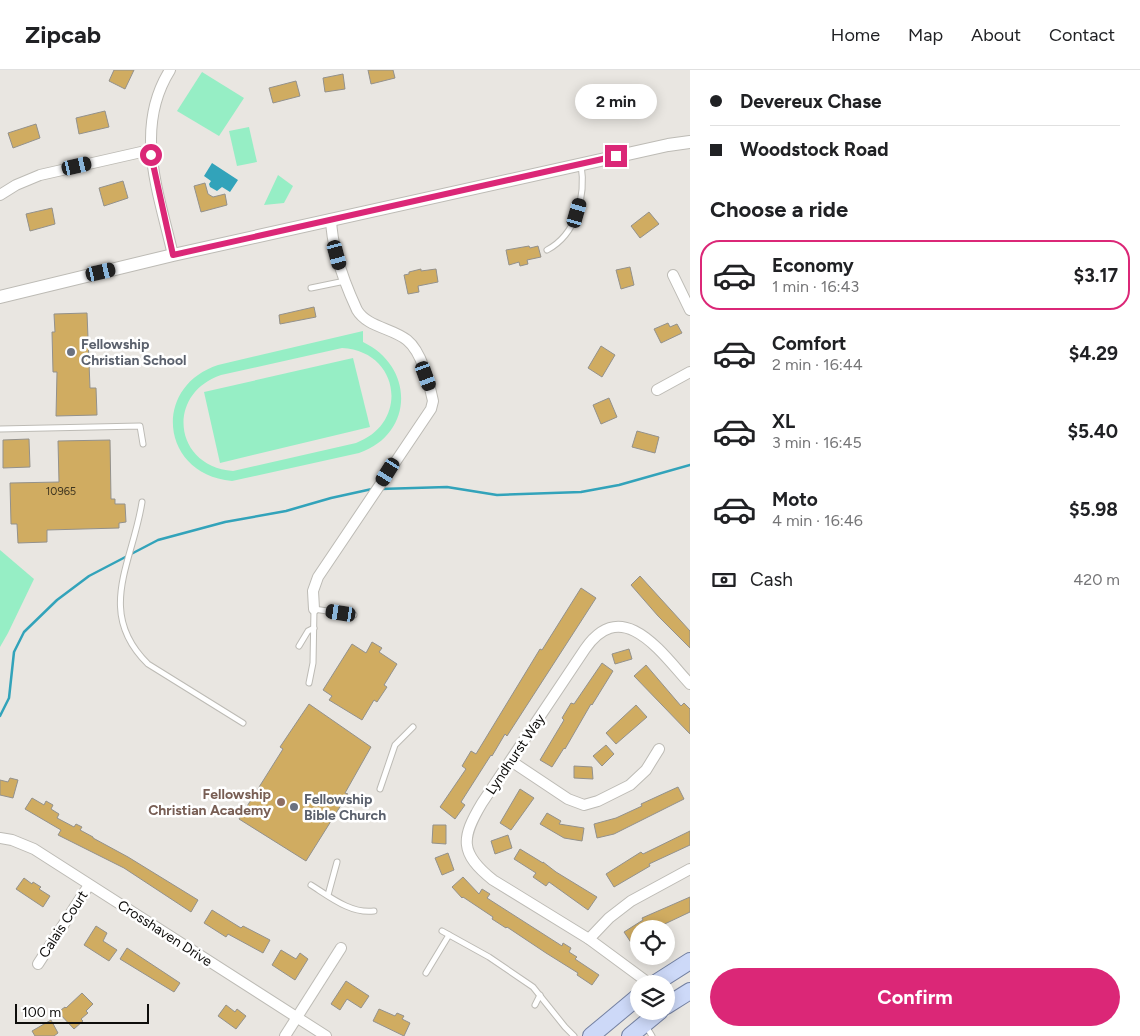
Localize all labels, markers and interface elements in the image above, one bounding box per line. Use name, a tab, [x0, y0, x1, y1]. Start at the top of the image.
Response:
text: Zipcab	[25, 20, 101, 49]
text: Home	[831, 24, 880, 46]
text: Map	[908, 24, 943, 46]
text: About	[971, 24, 1021, 46]
text: Contact	[1049, 24, 1115, 46]
callout: 2 min	[575, 83, 657, 118]
text: Devereux Chase	[740, 90, 882, 113]
text: 2 min	[596, 92, 636, 111]
text: Woodstock Road	[740, 138, 889, 161]
route start	[140, 144, 162, 166]
route end	[605, 145, 627, 167]
car	[60, 155, 93, 177]
text: Choose a ride	[710, 196, 848, 223]
car	[565, 197, 588, 229]
car	[325, 239, 348, 271]
icon: car	[712, 253, 757, 298]
text: Economy	[772, 254, 854, 277]
car	[84, 261, 117, 283]
text: $3.17	[1074, 264, 1118, 287]
text: 1 min · 16:43	[772, 277, 859, 296]
icon: car	[712, 331, 757, 376]
text: Comfort	[772, 332, 847, 355]
place label: Fellowship Christian School	[81, 336, 187, 369]
text: $4.29	[1069, 342, 1118, 365]
marker: Fellowship Christian School	[65, 346, 77, 358]
text: 2 min · 16:44	[772, 355, 863, 374]
car	[413, 359, 438, 393]
icon: car	[712, 409, 757, 454]
text: XL	[772, 410, 795, 433]
text: $5.40	[1067, 420, 1118, 443]
text: 3 min · 16:45	[772, 433, 862, 452]
car	[373, 455, 402, 489]
house number: 10965	[46, 485, 76, 498]
icon: car	[712, 487, 757, 532]
text: Moto	[772, 488, 818, 511]
text: $5.98	[1069, 498, 1118, 521]
text: 4 min · 16:46	[772, 511, 863, 530]
icon: cash	[710, 566, 738, 594]
text: Cash	[750, 568, 793, 591]
text: 420 m	[1073, 570, 1120, 589]
car	[325, 603, 356, 623]
street label: Lyndhurst Way	[482, 710, 549, 798]
place label: Fellowship Christian Academy	[148, 786, 272, 819]
place label: Fellowship Bible Church	[304, 791, 386, 824]
marker: Fellowship Christian Academy	[275, 796, 287, 808]
marker: Fellowship Bible Church	[288, 801, 300, 813]
street label: Calais Court	[35, 887, 91, 961]
street label: Crosshaven Drive	[114, 897, 215, 970]
map controls	[630, 920, 675, 1020]
button: locate	[630, 920, 675, 965]
button: Confirm	[710, 968, 1120, 1026]
button: layers	[630, 975, 675, 1020]
scale bar	[15, 1001, 149, 1024]
text: 100 m	[22, 1004, 61, 1021]

